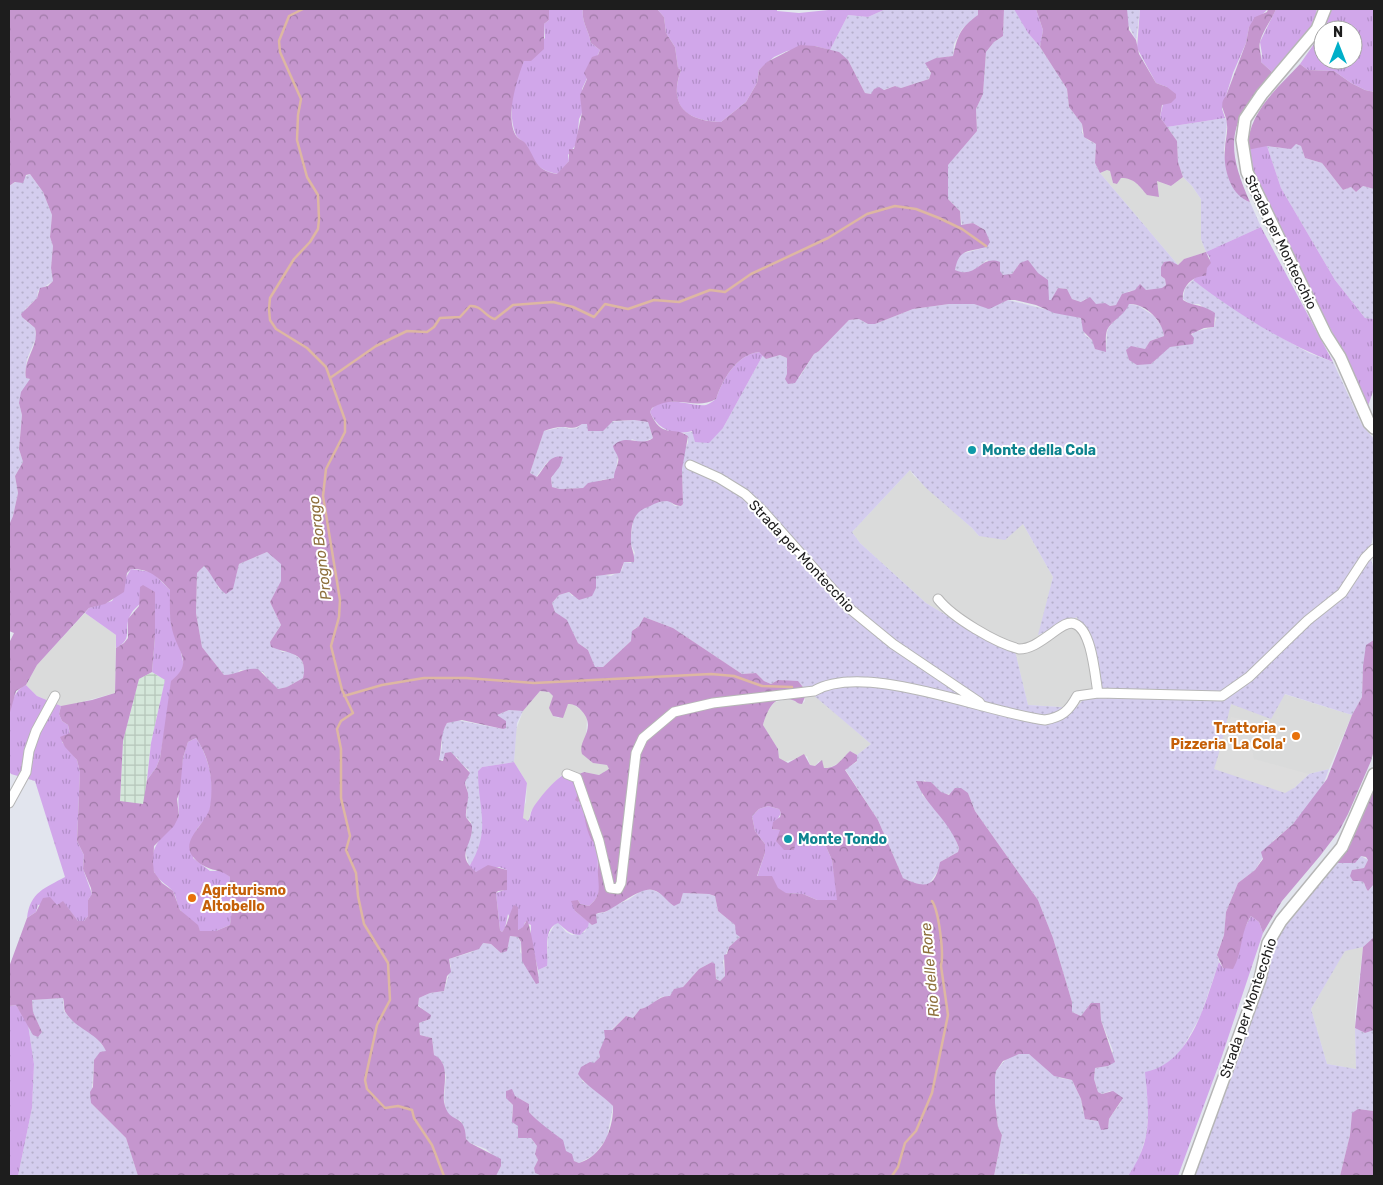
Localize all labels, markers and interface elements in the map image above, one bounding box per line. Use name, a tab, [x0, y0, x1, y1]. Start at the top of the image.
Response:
north arrow	[1313, 20, 1363, 70]
text: N	[1333, 24, 1343, 41]
street label: Strada per Montecchio	[1241, 172, 1321, 312]
place label: Monte della Cola	[982, 442, 1096, 459]
marker: Monte della Cola	[966, 444, 978, 456]
water label: Progno Borago	[305, 494, 335, 601]
street label: Strada per Montecchio	[745, 497, 858, 616]
place label: Trattoria - Pizzeria 'La Cola'	[1170, 720, 1286, 753]
marker: Trattoria - Pizzeria 'La Cola'	[1290, 730, 1302, 742]
place label: Monte Tondo	[798, 831, 887, 848]
marker: Monte Tondo	[782, 833, 794, 845]
place label: Agriturismo Altobello	[202, 882, 286, 915]
marker: Agriturismo Altobello	[186, 892, 198, 904]
water label: Rio delle Rore	[917, 921, 943, 1018]
street label: Strada per Montecchio	[1216, 936, 1281, 1081]

